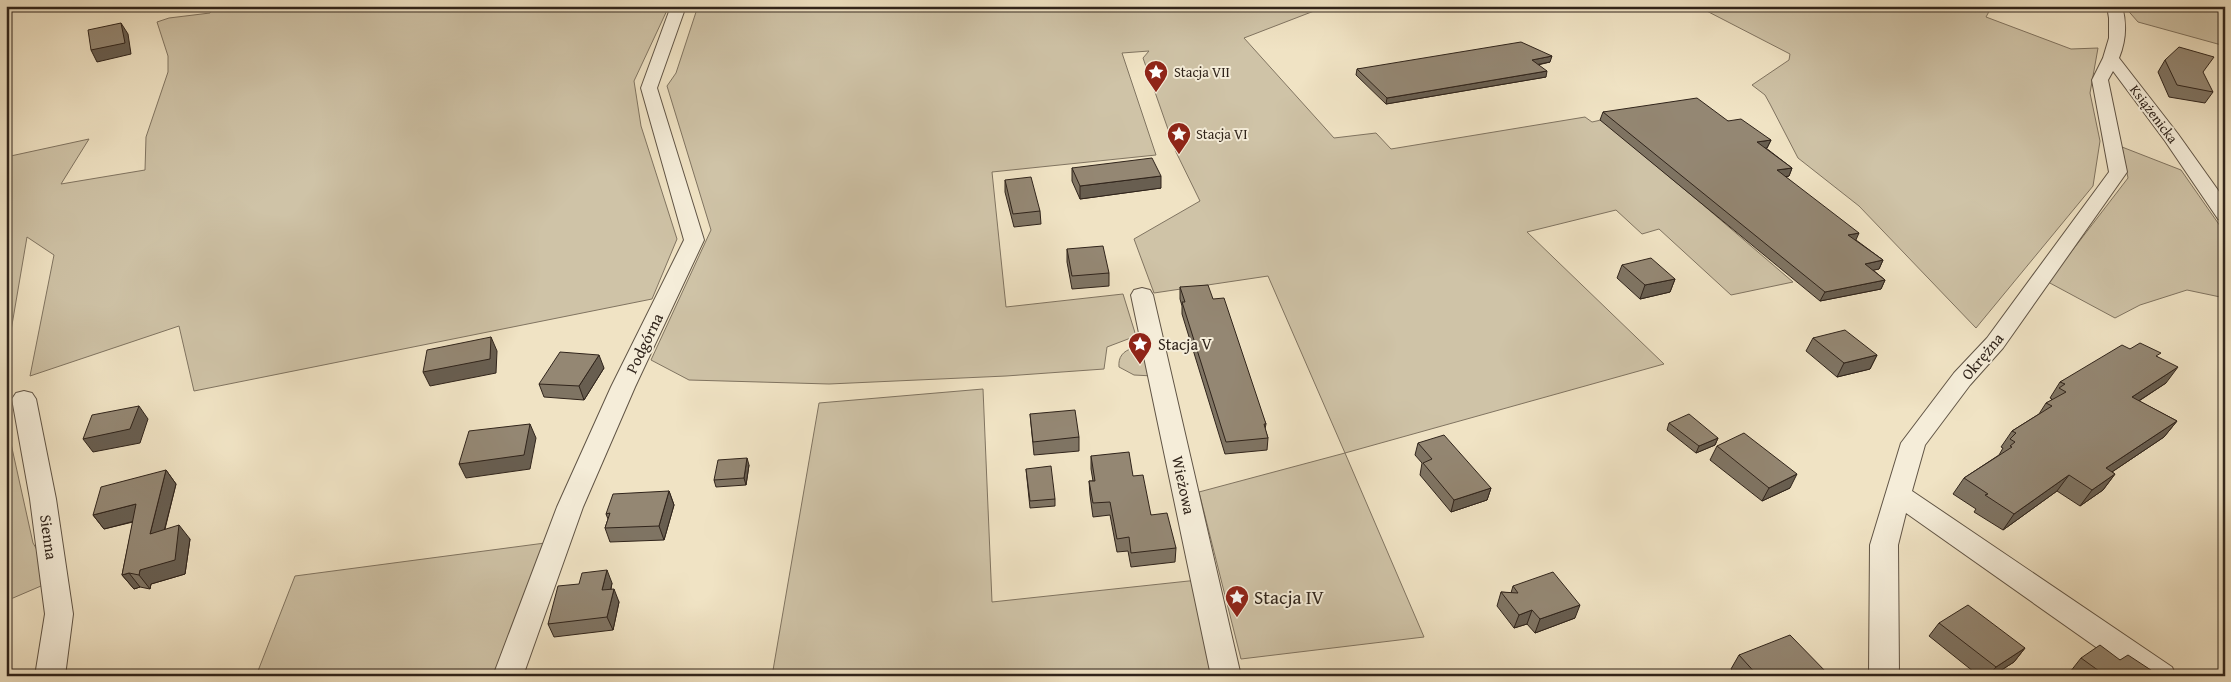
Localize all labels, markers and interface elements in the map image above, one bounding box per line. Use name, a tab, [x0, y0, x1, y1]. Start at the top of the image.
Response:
place icon: Stacja VII	[1143, 59, 1169, 93]
place label: Stacja VII	[1174, 62, 1230, 82]
street label: Książenicka	[2125, 81, 2183, 148]
place icon: Stacja VI	[1166, 121, 1192, 155]
place label: Stacja VI	[1196, 124, 1248, 144]
street label: Podgórna	[619, 308, 669, 377]
street label: Okrężna	[1955, 327, 2009, 385]
place icon: Stacja V	[1127, 331, 1153, 365]
place label: Stacja V	[1158, 332, 1213, 356]
street label: Wieżowa	[1166, 454, 1202, 517]
street label: Sienna	[34, 513, 64, 562]
place label: Stacja IV	[1254, 583, 1325, 611]
place icon: Stacja IV	[1224, 584, 1250, 618]

